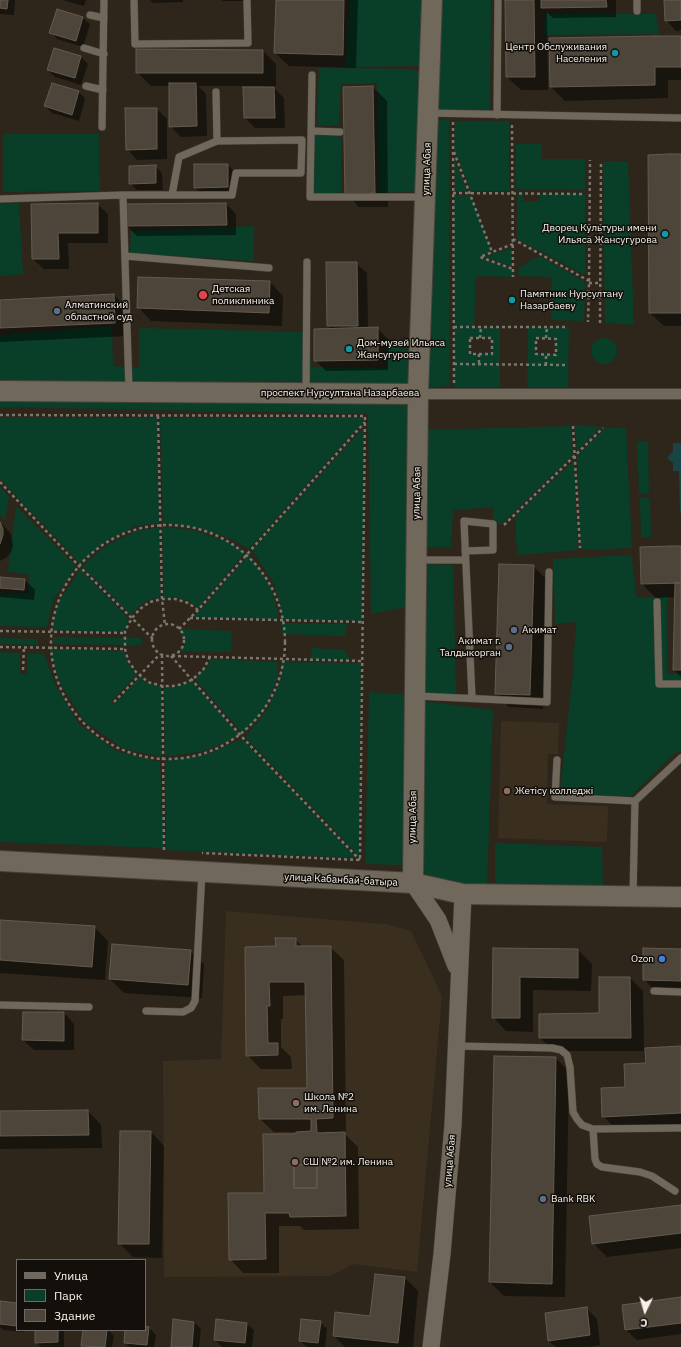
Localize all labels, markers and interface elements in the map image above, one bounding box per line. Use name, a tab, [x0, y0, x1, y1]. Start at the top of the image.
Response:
place label: Центр Обслуживания Населения	[506, 41, 607, 64]
marker: Центр Обслуживания Населения	[610, 48, 620, 58]
street label: улица Абая	[420, 142, 434, 196]
place label: Дворец Культуры имени Ильяса Жансугурова	[542, 222, 657, 246]
marker: Дворец Культуры имени Ильяса Жансугурова	[660, 229, 670, 239]
place label: Детская поликлиника	[212, 283, 274, 306]
place label: Памятник Нурсултану Назарбаеву	[520, 288, 623, 312]
marker: Детская поликлиника	[197, 289, 209, 301]
marker: Памятник Нурсултану Назарбаеву	[507, 295, 517, 305]
place label: Алматинский областной суд	[65, 299, 133, 322]
marker: Алматинский областной суд	[52, 306, 62, 316]
place label: Дом-музей Ильяса Жансугурова	[357, 337, 445, 360]
marker: Дом-музей Ильяса Жансугурова	[344, 344, 354, 354]
street label: проспект Нурсултана Назарбаева	[261, 387, 419, 399]
street label: улица Абая	[411, 467, 423, 519]
place label: Акимат	[522, 624, 557, 636]
marker: Акимат	[509, 625, 519, 635]
place label: Акимат г. Талдыкорган	[440, 635, 501, 658]
marker: Акимат г. Талдыкорган	[504, 642, 514, 652]
place label: Жетісу колледжі	[515, 785, 593, 797]
marker: Жетісу колледжі	[502, 786, 512, 796]
street label: улица Абая	[407, 791, 419, 843]
street label: улица Кабанбай-батыра	[284, 871, 398, 889]
place label: Ozon	[631, 953, 654, 965]
marker: Ozon	[657, 954, 667, 964]
place label: Школа №2 им. Ленина	[304, 1091, 357, 1114]
marker: Школа №2 им. Ленина	[291, 1098, 301, 1108]
street label: улица Абая	[442, 1134, 458, 1188]
place label: СШ №2 им. Ленина	[303, 1156, 393, 1168]
marker: СШ №2 им. Ленина	[290, 1157, 300, 1167]
place label: Bank RBK	[551, 1193, 595, 1205]
marker: Bank RBK	[538, 1194, 548, 1204]
legend	[16, 1259, 146, 1331]
text: Улица	[54, 1268, 88, 1283]
text: Парк	[54, 1288, 82, 1303]
north arrow	[625, 1291, 665, 1331]
text: Здание	[54, 1308, 95, 1323]
text: С	[640, 1316, 648, 1330]

